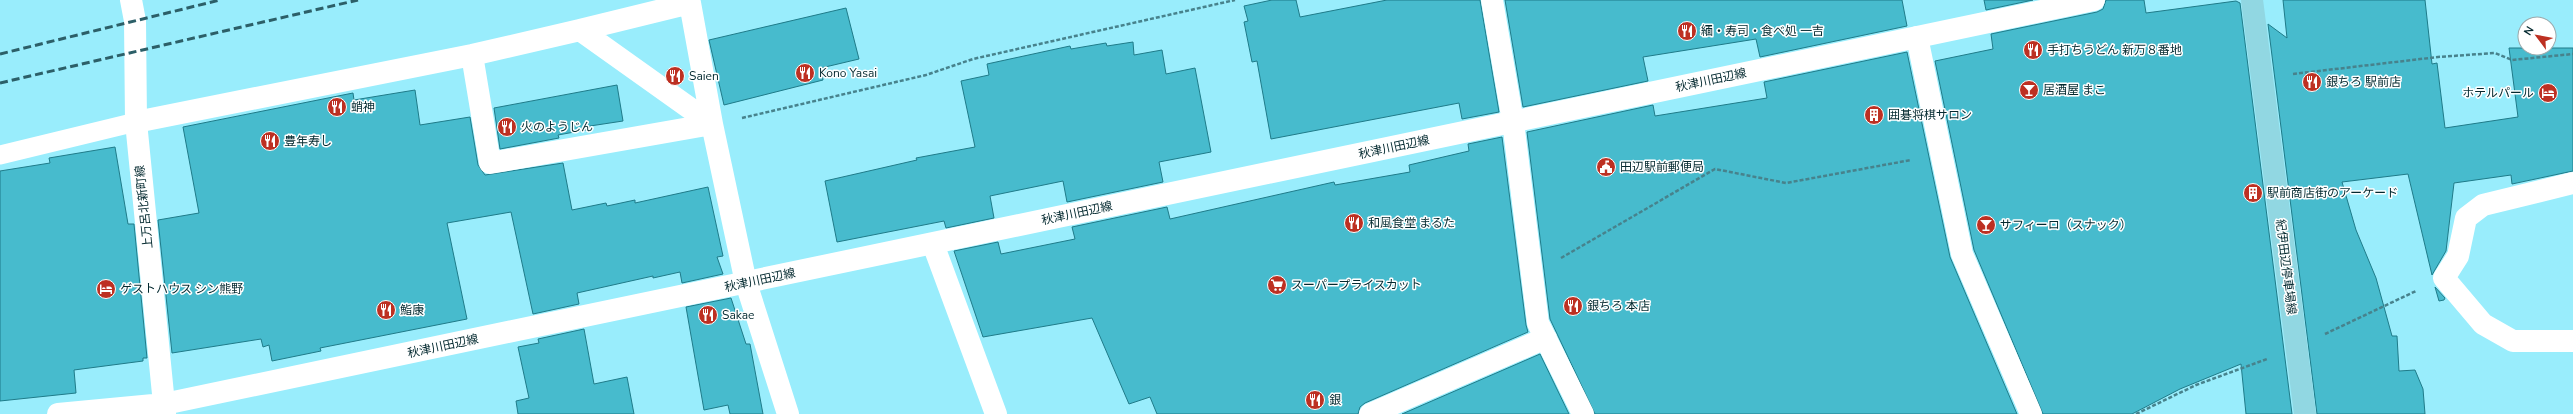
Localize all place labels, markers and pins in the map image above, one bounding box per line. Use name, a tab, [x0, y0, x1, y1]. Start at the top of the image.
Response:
restaurant icon: 緬・寿司・食べ処 一吉	[1676, 20, 1698, 42]
place label: 緬・寿司・食べ処 一吉	[1701, 23, 1824, 39]
restaurant icon: 手打ちうどん 新万８番地	[2022, 39, 2044, 61]
place label: 手打ちうどん 新万８番地	[2047, 42, 2182, 58]
restaurant icon: Kono Yasai	[794, 62, 816, 84]
restaurant icon: Saien	[664, 65, 686, 87]
place label: Kono Yasai	[819, 65, 877, 81]
place label: Saien	[689, 68, 719, 84]
restaurant icon: 銀ちろ 駅前店	[2301, 71, 2323, 93]
place label: 銀ちろ 駅前店	[2326, 74, 2401, 90]
bar icon: 居酒屋 まこ	[2018, 79, 2040, 101]
place label: 居酒屋 まこ	[2043, 82, 2106, 98]
hotel icon: ホテルパール	[2537, 82, 2559, 104]
place label: ホテルパール	[2462, 85, 2534, 101]
restaurant icon: 蛸神	[326, 96, 348, 118]
place label: 蛸神	[351, 99, 375, 115]
building icon: 囲碁将棋サロン	[1863, 104, 1885, 126]
place label: 囲碁将棋サロン	[1888, 107, 1972, 123]
restaurant icon: 火のようじん	[496, 116, 518, 138]
place label: 火のようじん	[521, 119, 593, 135]
restaurant icon: 豊年寿し	[259, 130, 281, 152]
place label: 豊年寿し	[284, 133, 332, 149]
public building icon: 田辺駅前郵便局	[1595, 156, 1617, 178]
place label: 田辺駅前郵便局	[1620, 159, 1704, 175]
building icon: 駅前商店街のアーケード	[2242, 182, 2264, 204]
place label: 駅前商店街のアーケード	[2267, 185, 2398, 201]
restaurant icon: 和風食堂 まるた	[1343, 212, 1365, 234]
bar icon: サフィーロ（スナック）	[1975, 214, 1997, 236]
place label: 和風食堂 まるた	[1368, 215, 1455, 231]
place label: サフィーロ（スナック）	[2000, 217, 2132, 233]
supermarket icon: スーパープライスカット	[1266, 274, 1288, 296]
place label: スーパープライスカット	[1291, 277, 1422, 293]
hotel icon: ゲストハウス シン熊野	[95, 278, 117, 300]
place label: ゲストハウス シン熊野	[120, 281, 243, 297]
restaurant icon: 銀ちろ 本店	[1562, 295, 1584, 317]
place label: 銀ちろ 本店	[1587, 298, 1650, 314]
restaurant icon: 鮨康	[375, 299, 397, 321]
place label: 鮨康	[400, 302, 424, 318]
restaurant icon: Sakae	[697, 304, 719, 326]
place label: Sakae	[722, 307, 754, 323]
restaurant icon: 銀	[1304, 389, 1326, 411]
place label: 銀	[1329, 392, 1341, 408]

